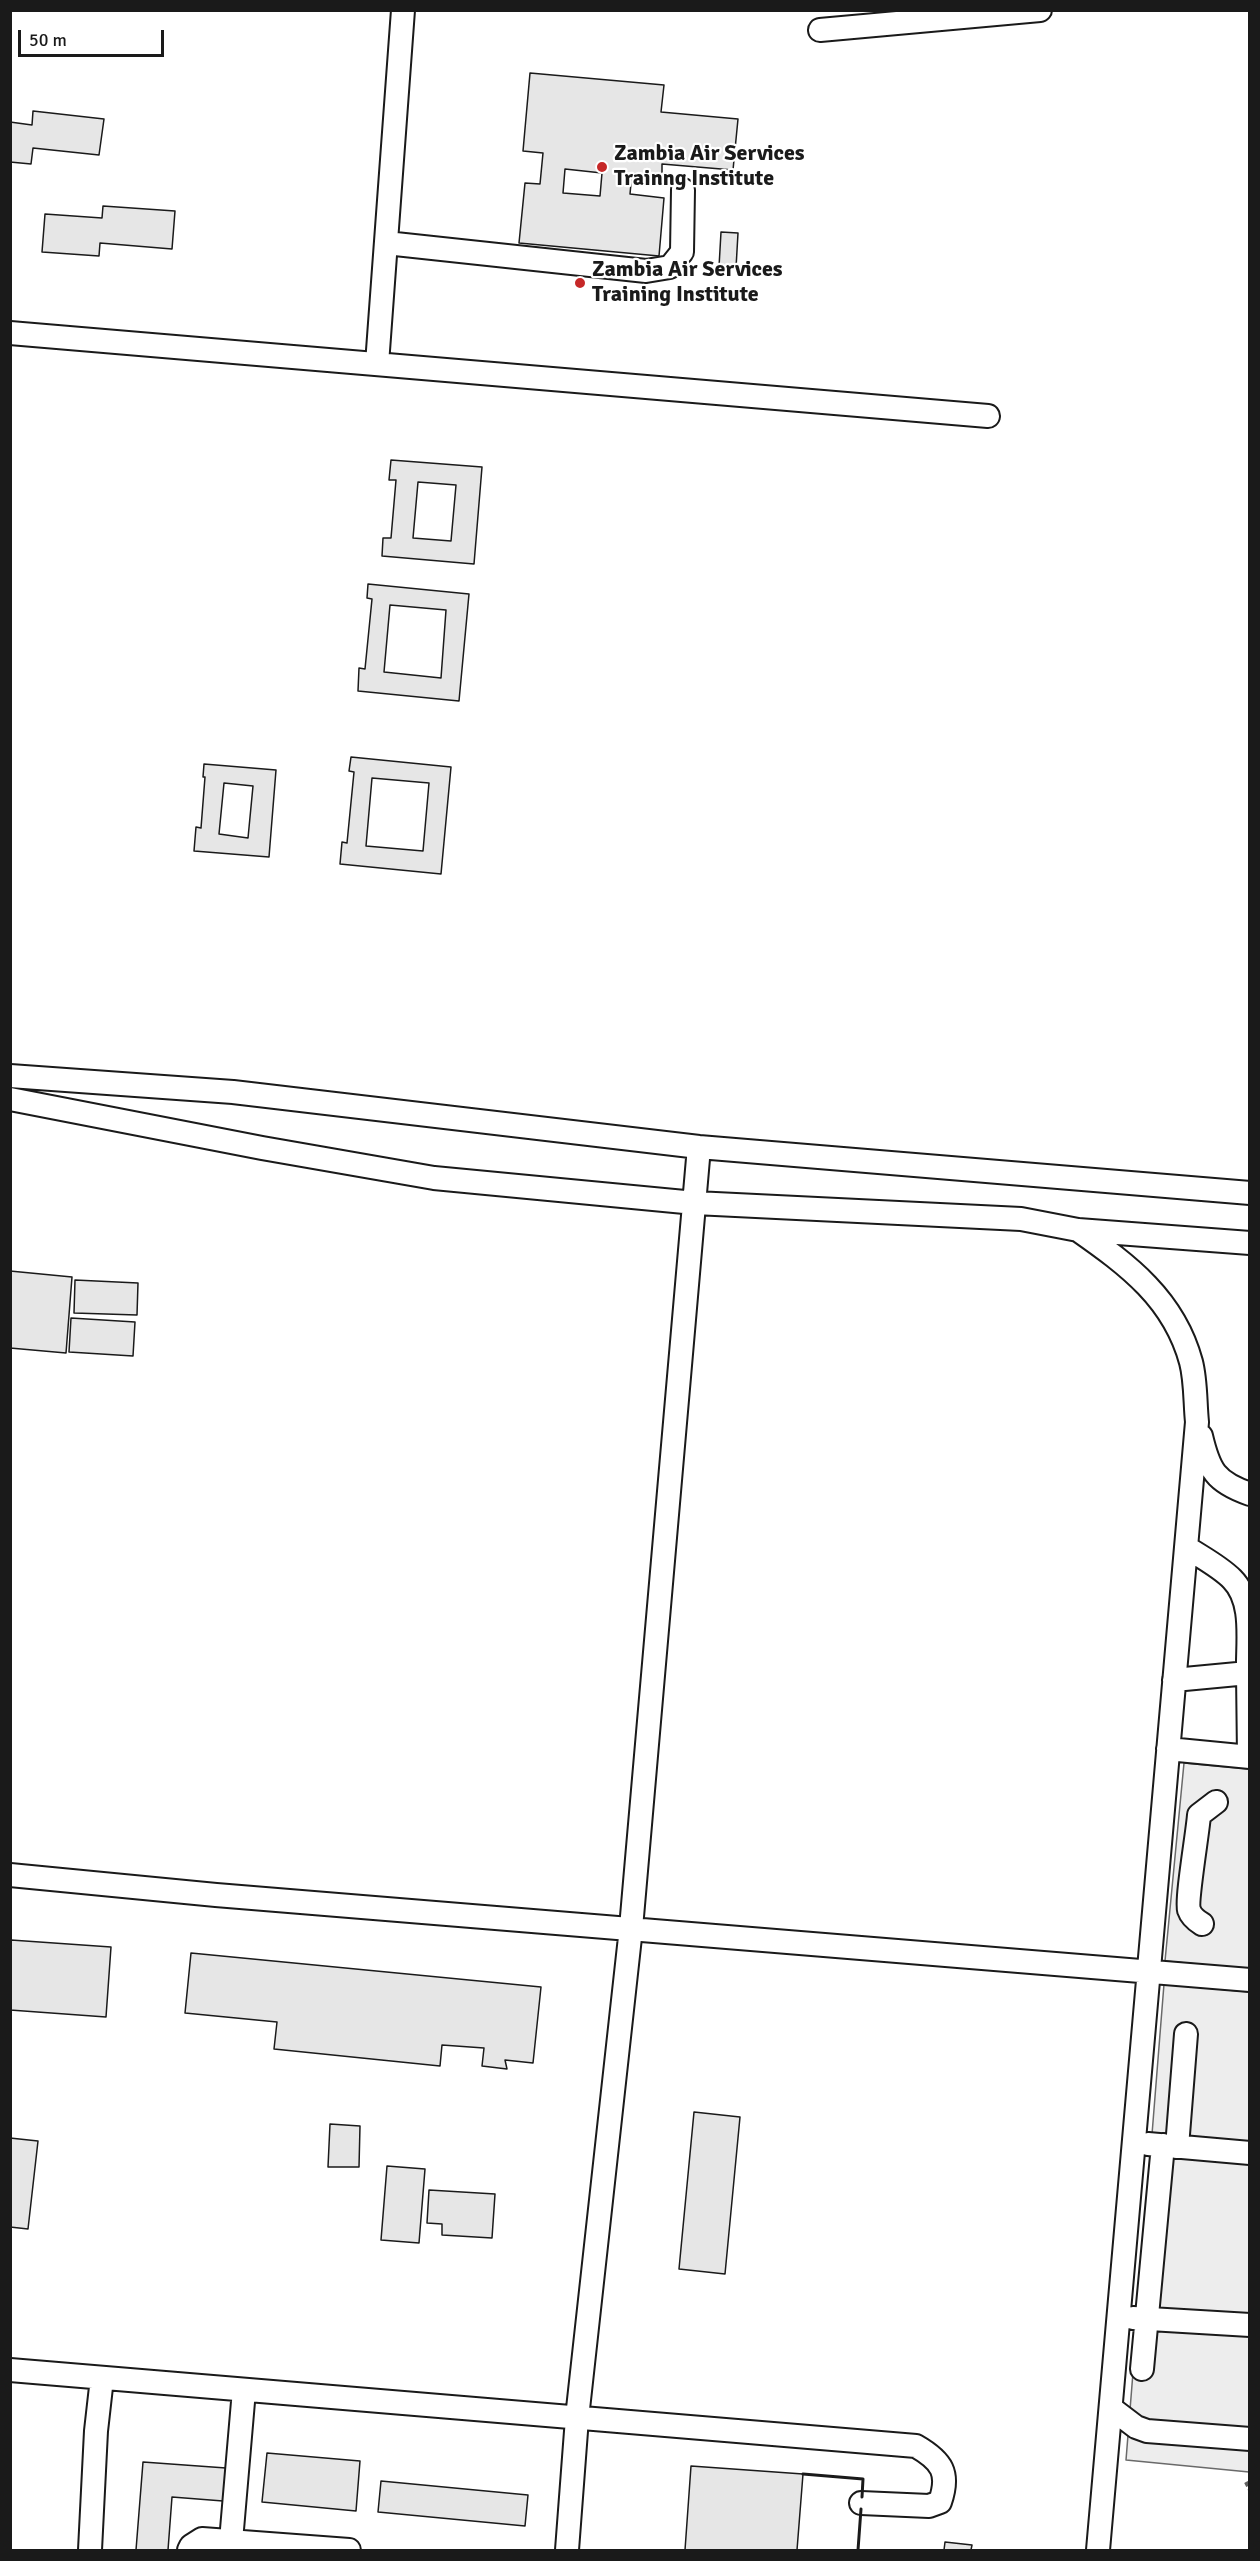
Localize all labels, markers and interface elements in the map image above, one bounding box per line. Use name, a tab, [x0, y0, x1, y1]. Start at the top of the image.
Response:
scale bar	[21, 18, 166, 56]
text: 50 m	[29, 29, 67, 51]
place label: Zambia Air Services Trainng Institute	[614, 141, 805, 192]
marker: Zambia Air Services Trainng Institute	[595, 160, 609, 174]
place label: Zambia Air Services Training Institute	[592, 257, 783, 308]
marker: Zambia Air Services Training Institute	[573, 276, 587, 290]

